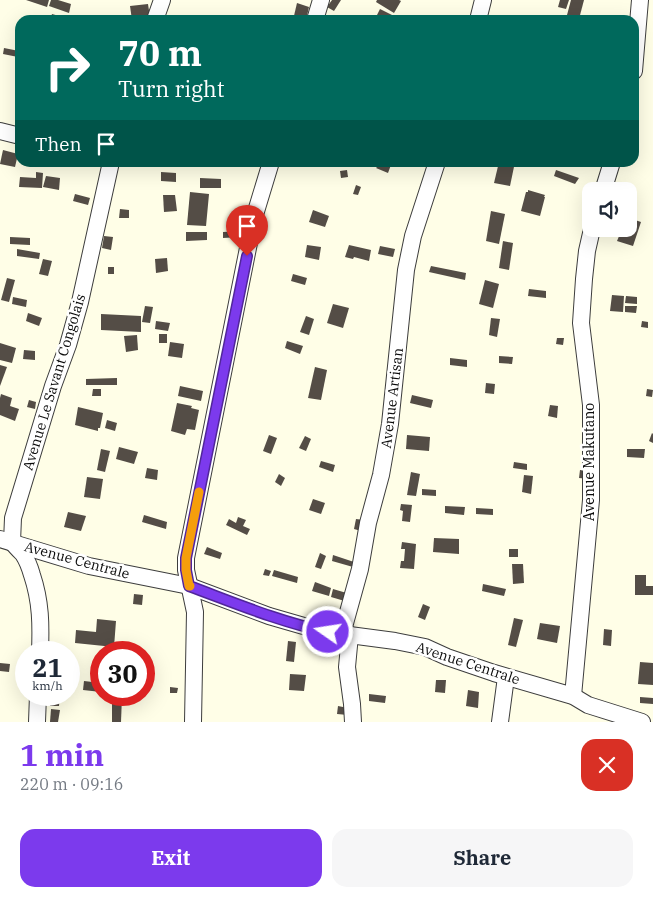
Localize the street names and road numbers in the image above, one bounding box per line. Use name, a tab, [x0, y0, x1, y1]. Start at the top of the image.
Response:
street label: Avenue Le Savant Congolais	[19, 291, 89, 472]
street label: Avenue Artisan	[377, 347, 407, 449]
street label: Avenue Makutano	[580, 403, 598, 521]
street label: Avenue Centrale	[22, 537, 132, 583]
street label: Avenue Centrale	[414, 638, 522, 688]

